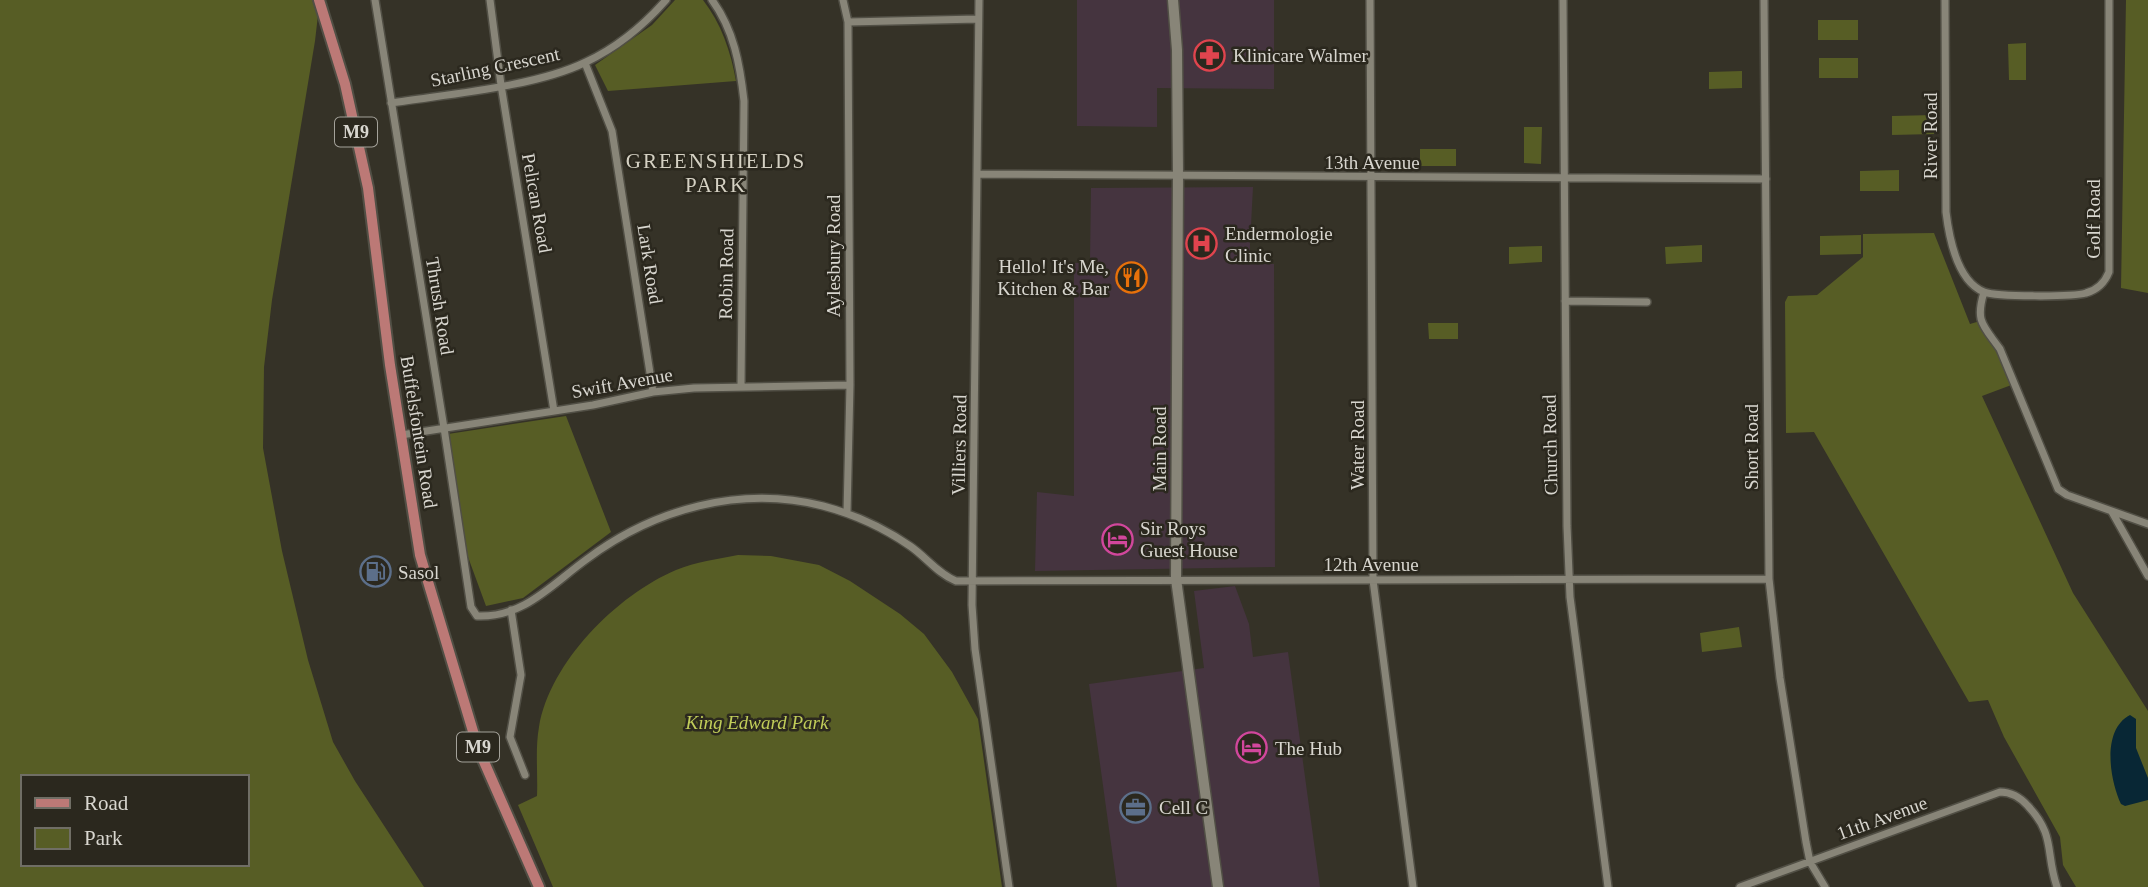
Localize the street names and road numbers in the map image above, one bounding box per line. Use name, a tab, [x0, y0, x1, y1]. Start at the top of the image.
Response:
street label: Starling Crescent	[429, 43, 562, 91]
street label: River Road	[1920, 92, 1941, 180]
road number: M9	[335, 118, 377, 146]
street label: Pelican Road	[518, 152, 556, 255]
street label: 13th Avenue	[1324, 152, 1420, 173]
street label: Golf Road	[2083, 179, 2104, 259]
street label: Aylesbury Road	[823, 194, 844, 317]
street label: Lark Road	[633, 222, 667, 306]
street label: Robin Road	[715, 228, 737, 320]
street label: Thrush Road	[422, 256, 458, 357]
street label: Buffelsfontein Road	[397, 354, 442, 510]
street label: Swift Avenue	[570, 364, 674, 402]
street label: Villiers Road	[948, 394, 970, 496]
street label: Church Road	[1539, 394, 1561, 496]
street label: Water Road	[1347, 400, 1368, 490]
street label: Short Road	[1741, 403, 1762, 490]
street label: Main Road	[1149, 406, 1170, 491]
street label: 12th Avenue	[1323, 554, 1419, 575]
road number: M9	[457, 732, 499, 762]
street label: 11th Avenue	[1834, 792, 1930, 844]

